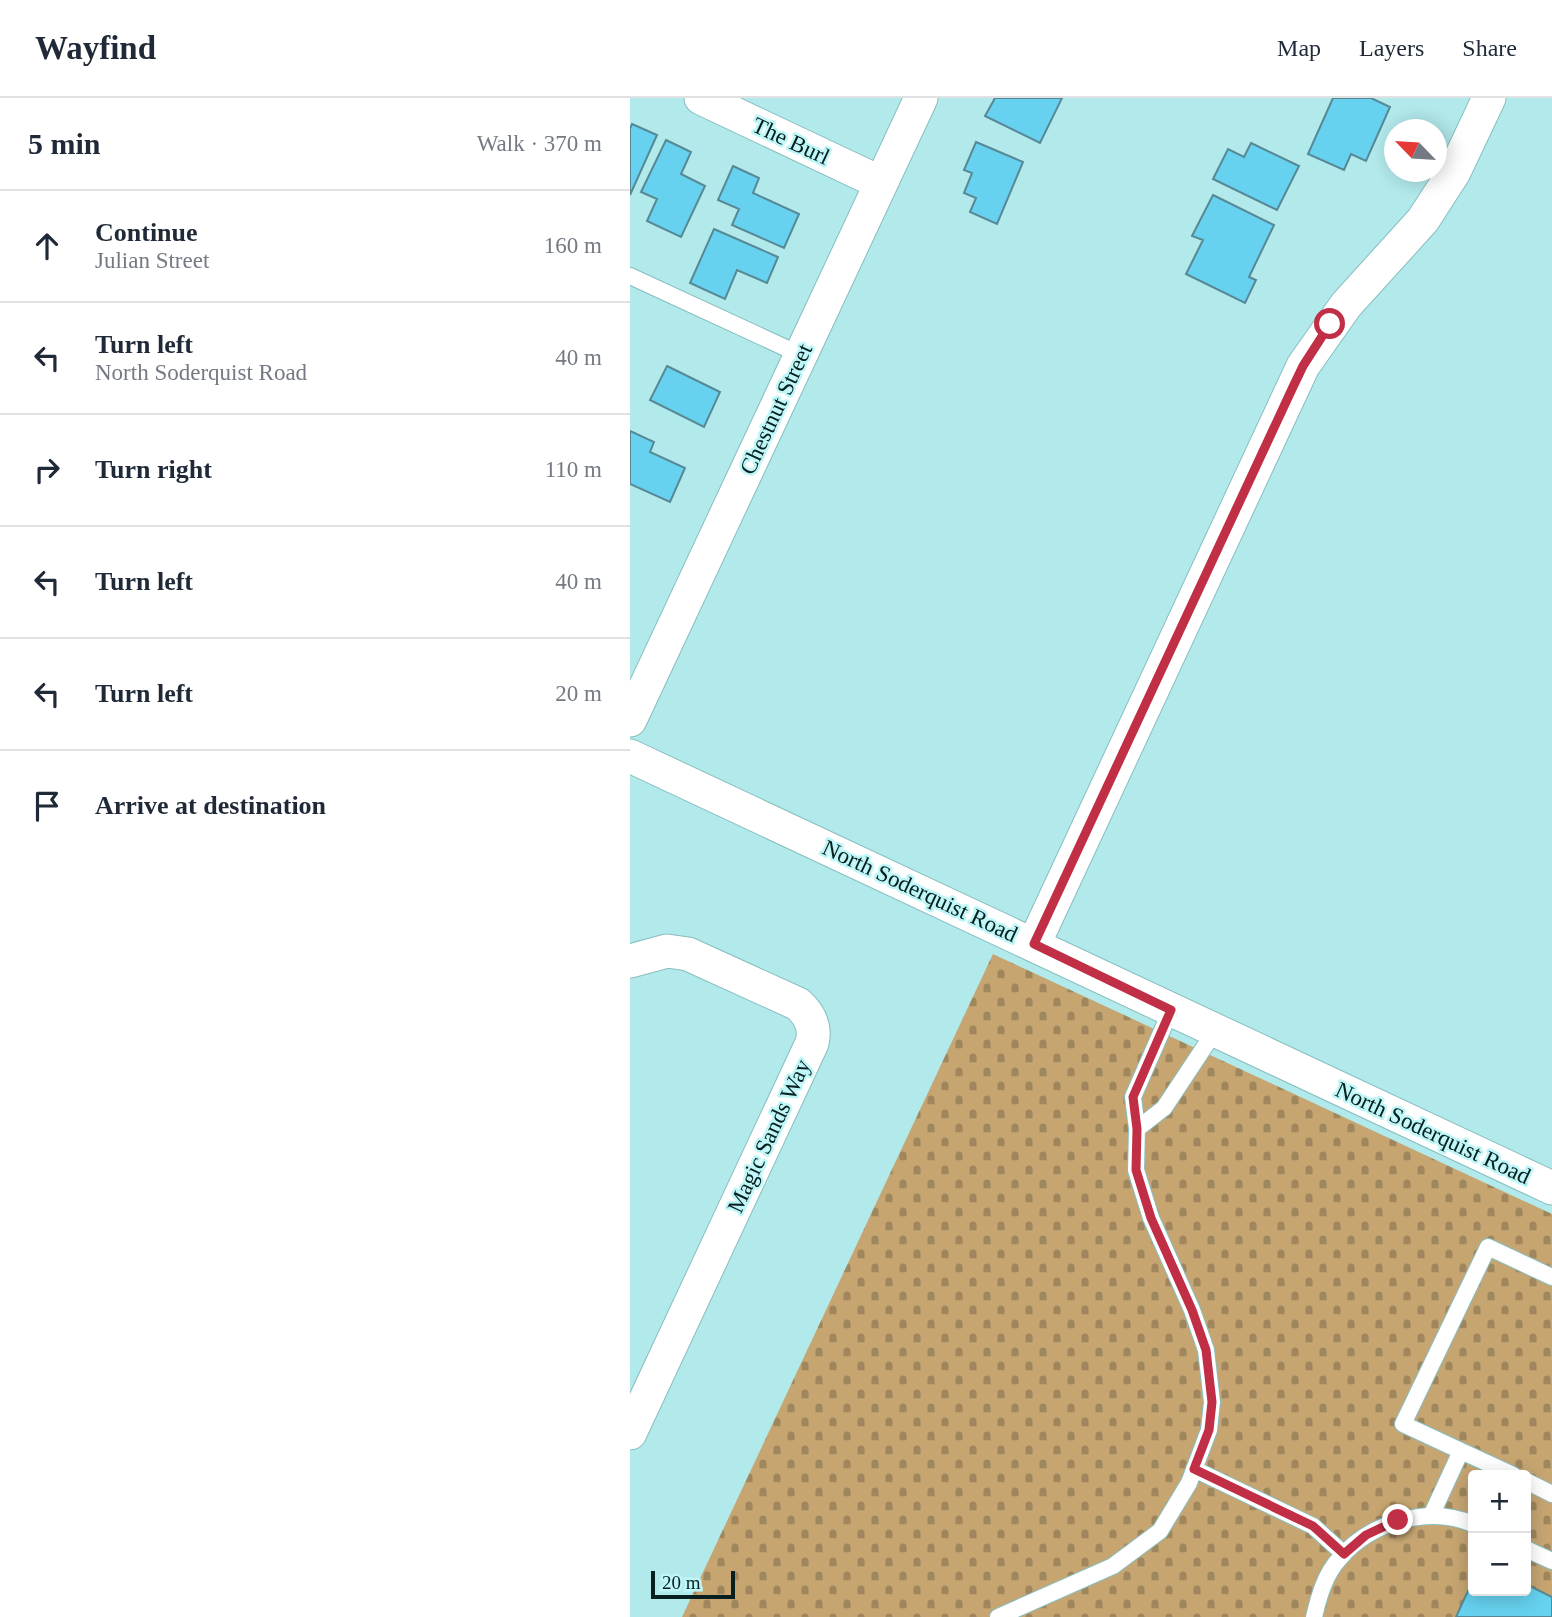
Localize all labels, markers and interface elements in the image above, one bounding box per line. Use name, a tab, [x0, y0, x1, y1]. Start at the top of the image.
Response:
text: Wayfind	[35, 30, 156, 66]
text: Map	[1277, 35, 1321, 61]
text: Layers	[1359, 35, 1424, 61]
text: Share	[1462, 35, 1517, 61]
street label: The Burl	[748, 112, 834, 170]
north arrow	[1384, 119, 1447, 182]
text: 5 min	[28, 127, 101, 160]
text: Walk · 370 m	[477, 131, 602, 156]
text: Continue	[95, 218, 198, 247]
icon: ahead	[28, 227, 66, 265]
text: 160 m	[544, 233, 602, 258]
text: Julian Street	[95, 248, 209, 273]
route start	[1314, 308, 1345, 339]
text: Turn left	[95, 330, 193, 359]
icon: left	[28, 339, 66, 377]
street label: Chestnut Street	[735, 339, 817, 478]
text: 40 m	[555, 345, 602, 370]
text: North Soderquist Road	[95, 360, 307, 385]
icon: right	[28, 451, 66, 489]
text: Turn right	[95, 455, 212, 484]
text: 110 m	[545, 457, 602, 482]
icon: left	[28, 563, 66, 601]
text: Turn left	[95, 567, 193, 596]
text: 40 m	[555, 569, 602, 594]
icon: left	[28, 675, 66, 713]
text: Turn left	[95, 679, 193, 708]
text: 20 m	[555, 681, 602, 706]
icon: arrive	[28, 787, 66, 825]
text: Arrive at destination	[95, 791, 326, 820]
street label: North Soderquist Road	[819, 835, 1022, 947]
street label: Magic Sands Way	[723, 1055, 816, 1217]
street label: North Soderquist Road	[1332, 1077, 1535, 1189]
map controls	[1468, 1470, 1531, 1596]
button: +	[1468, 1470, 1531, 1533]
route end	[1382, 1504, 1413, 1535]
button: −	[1468, 1533, 1531, 1596]
scale bar	[651, 1568, 735, 1600]
text: 20 m	[662, 1572, 701, 1593]

